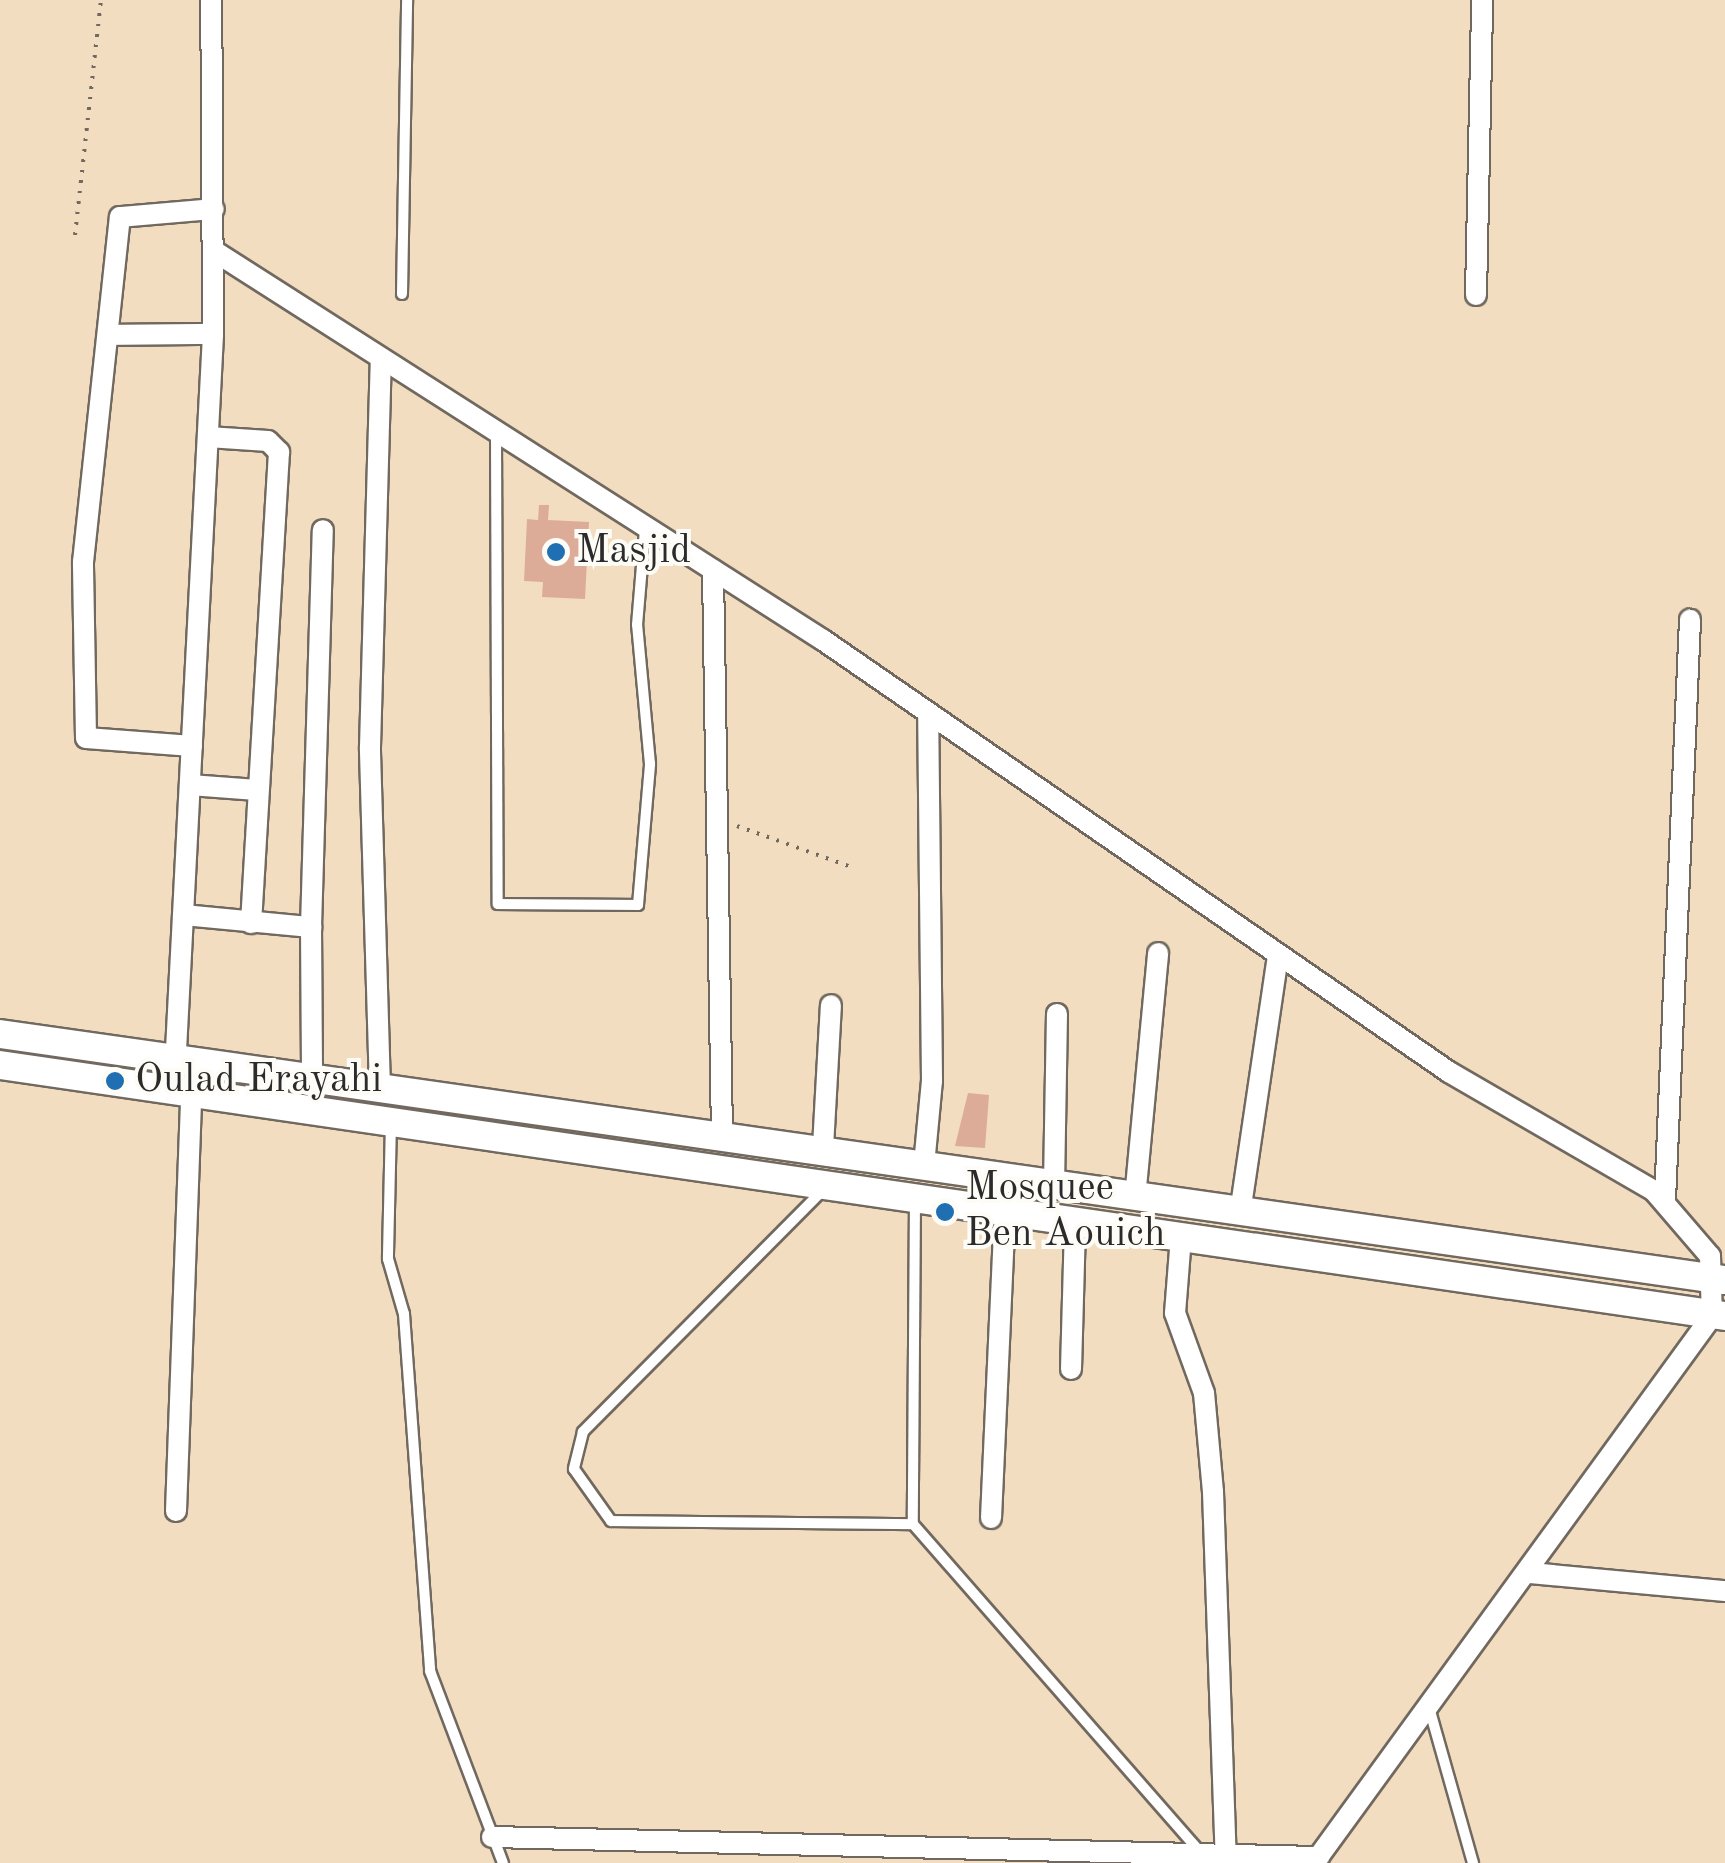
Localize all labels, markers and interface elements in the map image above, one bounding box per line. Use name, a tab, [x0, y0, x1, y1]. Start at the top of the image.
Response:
place label: Masjid	[576, 528, 691, 576]
marker: Masjid	[545, 541, 567, 563]
place label: Oulad Erayahi	[135, 1057, 382, 1105]
marker: Oulad Erayahi	[104, 1070, 126, 1092]
place label: Mosquee Ben Aouich	[965, 1165, 1166, 1259]
marker: Mosquee Ben Aouich	[934, 1201, 956, 1223]

